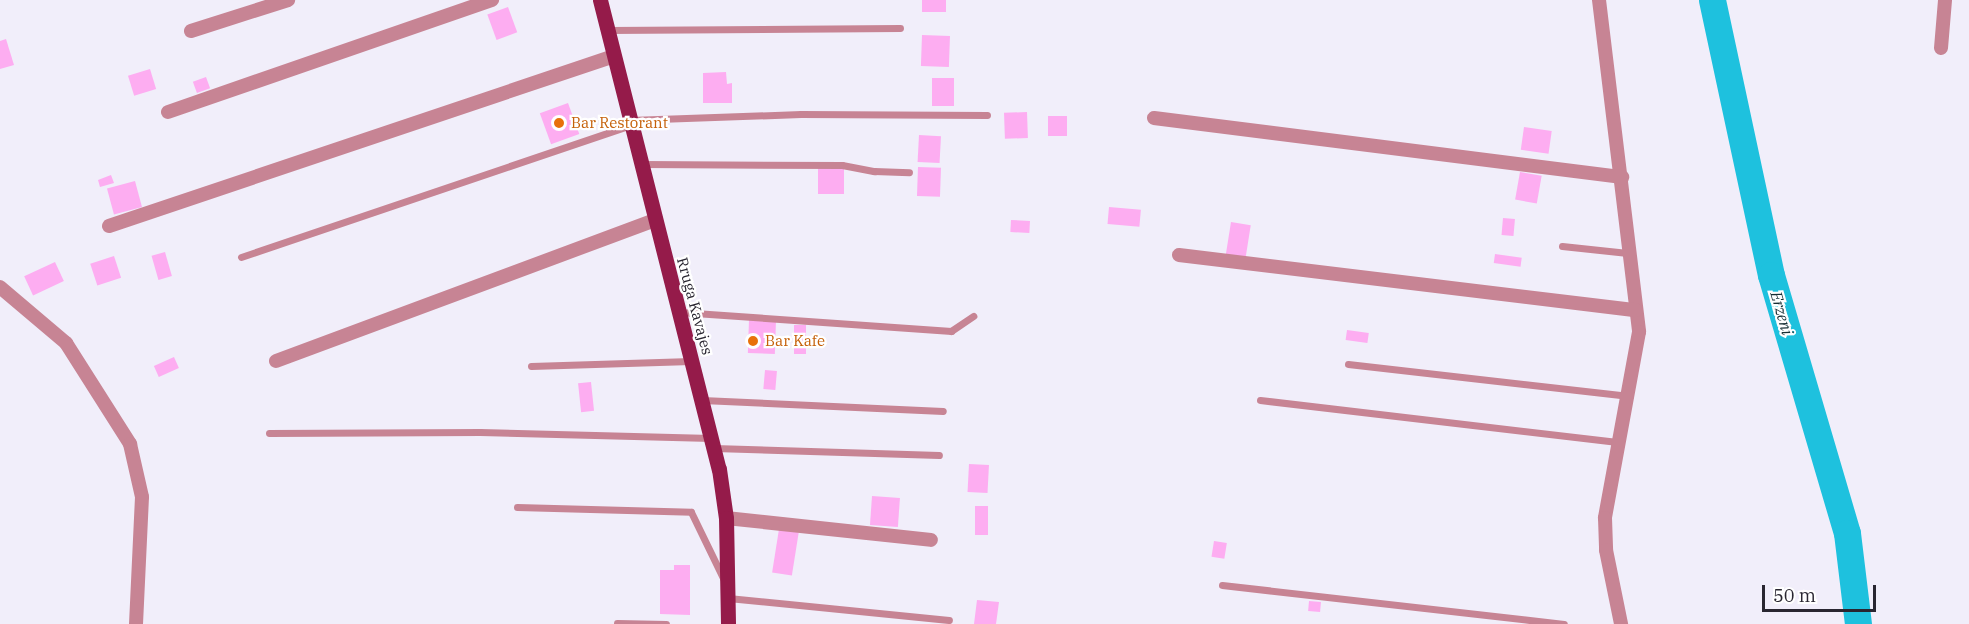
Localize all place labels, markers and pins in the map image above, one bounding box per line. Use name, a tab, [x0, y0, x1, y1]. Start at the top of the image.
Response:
place label: Bar Restorant	[571, 114, 668, 132]
marker: Bar Restorant	[552, 116, 566, 130]
place label: Bar Kafe	[765, 332, 825, 350]
marker: Bar Kafe	[746, 334, 760, 348]

